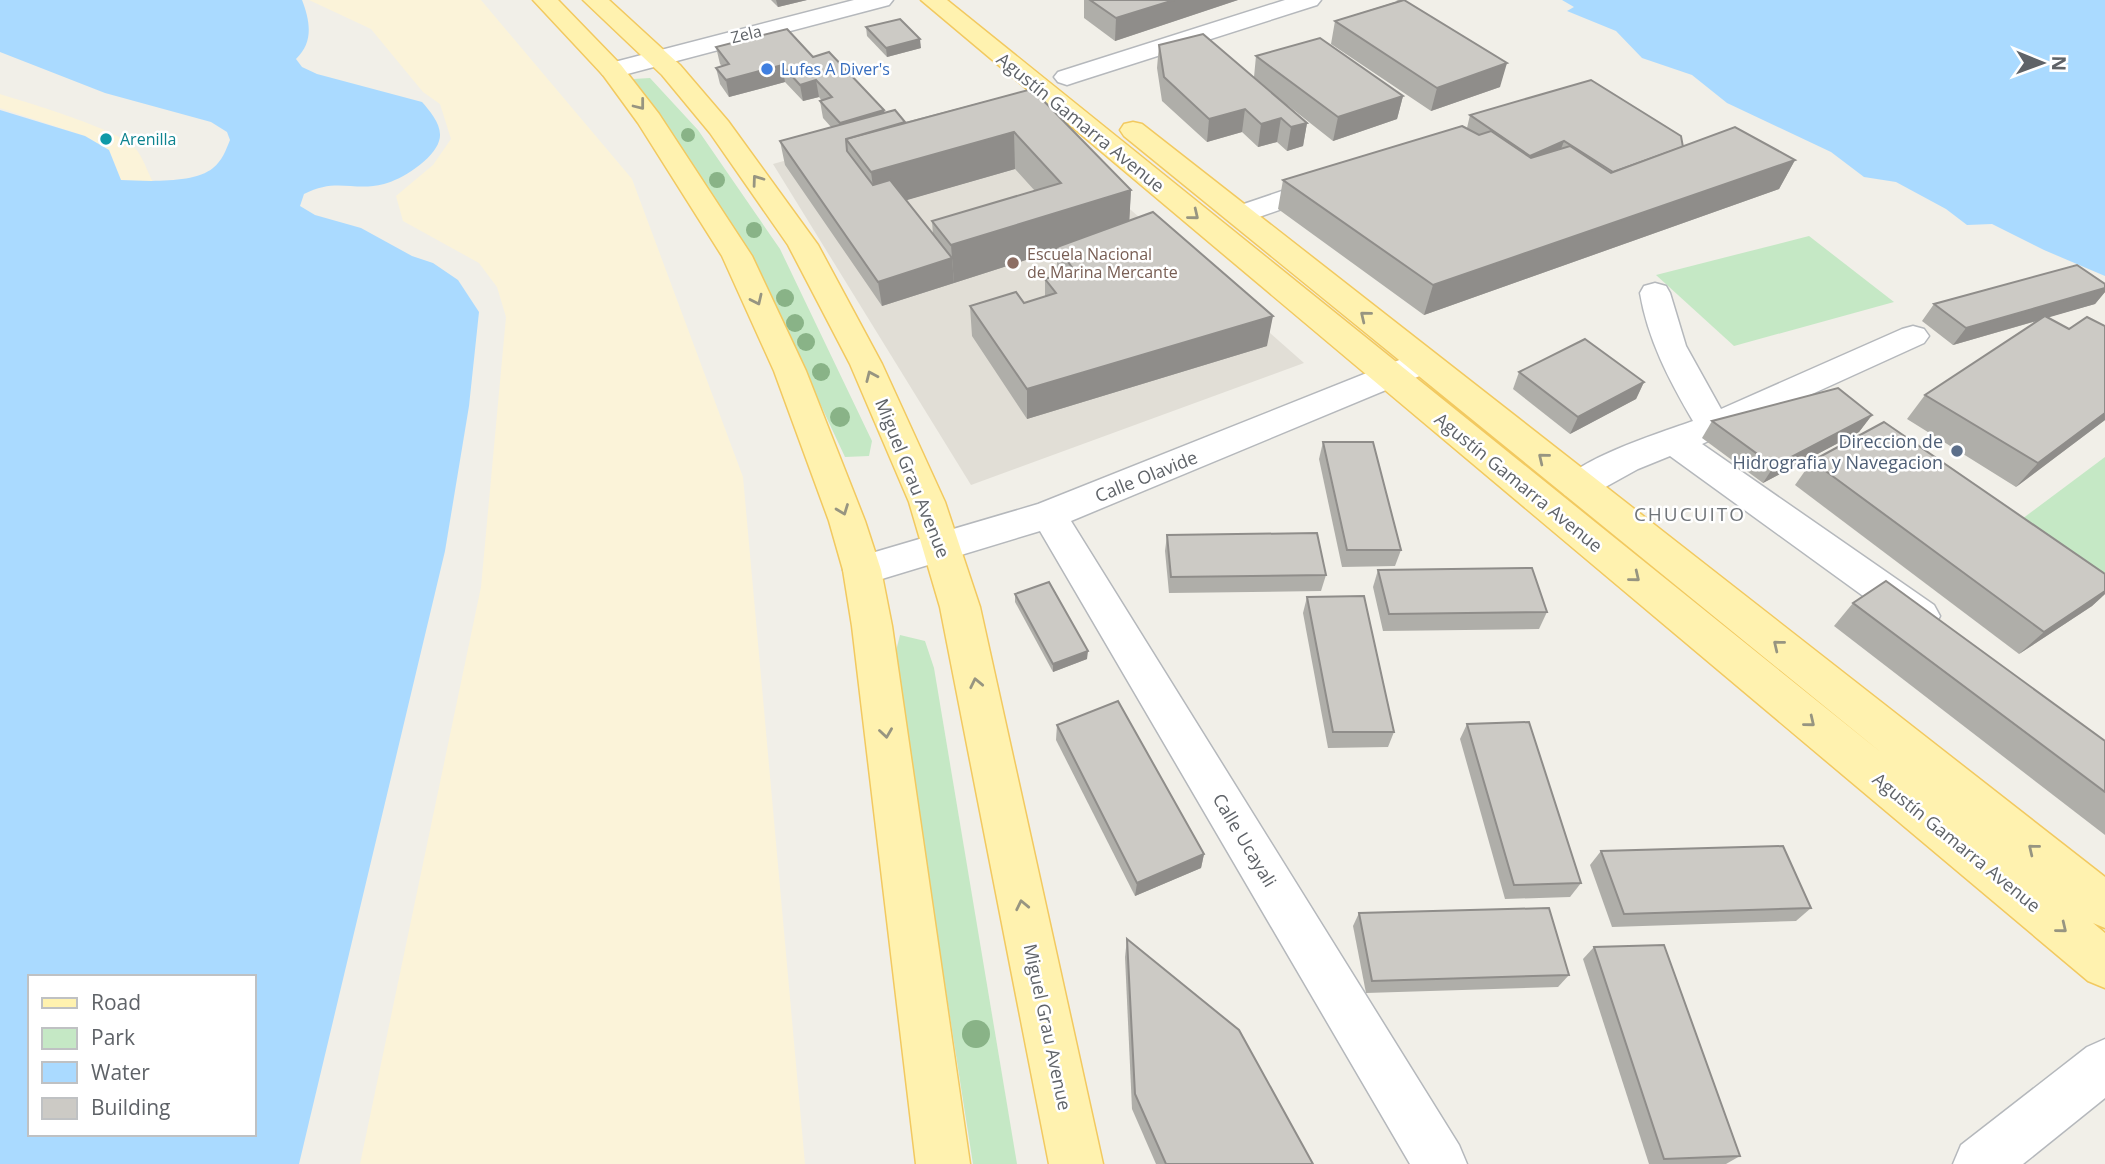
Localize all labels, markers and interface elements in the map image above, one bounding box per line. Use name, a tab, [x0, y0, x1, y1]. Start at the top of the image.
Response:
street label: Zela	[728, 20, 764, 48]
north arrow	[2007, 28, 2077, 98]
street label: Agustín Gamarra Avenue	[992, 47, 1170, 197]
text: N	[2046, 55, 2072, 71]
place label: Lufes A Diver's	[781, 58, 890, 80]
marker: Lufes A Diver's	[759, 61, 775, 77]
one-way arrow	[631, 98, 644, 110]
place label: Arenilla	[120, 128, 176, 150]
marker: Arenilla	[98, 131, 114, 147]
one-way arrow	[753, 175, 765, 188]
one-way arrow	[1187, 206, 1199, 219]
place label: Escuela Nacional de Marina Mercante	[1027, 243, 1178, 283]
marker: Escuela Nacional de Marina Mercante	[1005, 255, 1021, 271]
one-way arrow	[749, 292, 763, 305]
one-way arrow	[1361, 311, 1373, 324]
one-way arrow	[865, 370, 879, 383]
street label: Miguel Grau Avenue	[870, 395, 956, 561]
street label: Agustín Gamarra Avenue	[1430, 407, 1608, 557]
place label: Direccion de Hidrografia y Navegacion	[1732, 429, 1943, 474]
marker: Direccion de Hidrografia y Navegacion	[1949, 443, 1965, 459]
street label: Calle Olavide	[1091, 445, 1201, 507]
one-way arrow	[1538, 453, 1550, 466]
district label: CHUCUITO	[1634, 501, 1746, 527]
one-way arrow	[835, 504, 849, 516]
one-way arrow	[1626, 569, 1639, 581]
one-way arrow	[1774, 641, 1786, 654]
one-way arrow	[969, 677, 984, 689]
one-way arrow	[1803, 713, 1815, 726]
one-way arrow	[878, 727, 893, 739]
street label: Agustín Gamarra Avenue	[1868, 767, 2046, 917]
street label: Calle Ucayali	[1208, 789, 1282, 891]
one-way arrow	[2028, 844, 2040, 857]
one-way arrow	[1016, 899, 1031, 911]
one-way arrow	[2054, 920, 2066, 933]
street label: Miguel Grau Avenue	[1019, 942, 1077, 1112]
legend	[28, 975, 256, 1136]
text: Road	[91, 988, 141, 1016]
text: Park	[91, 1023, 135, 1051]
text: Water	[91, 1058, 150, 1086]
text: Building	[91, 1093, 170, 1121]

